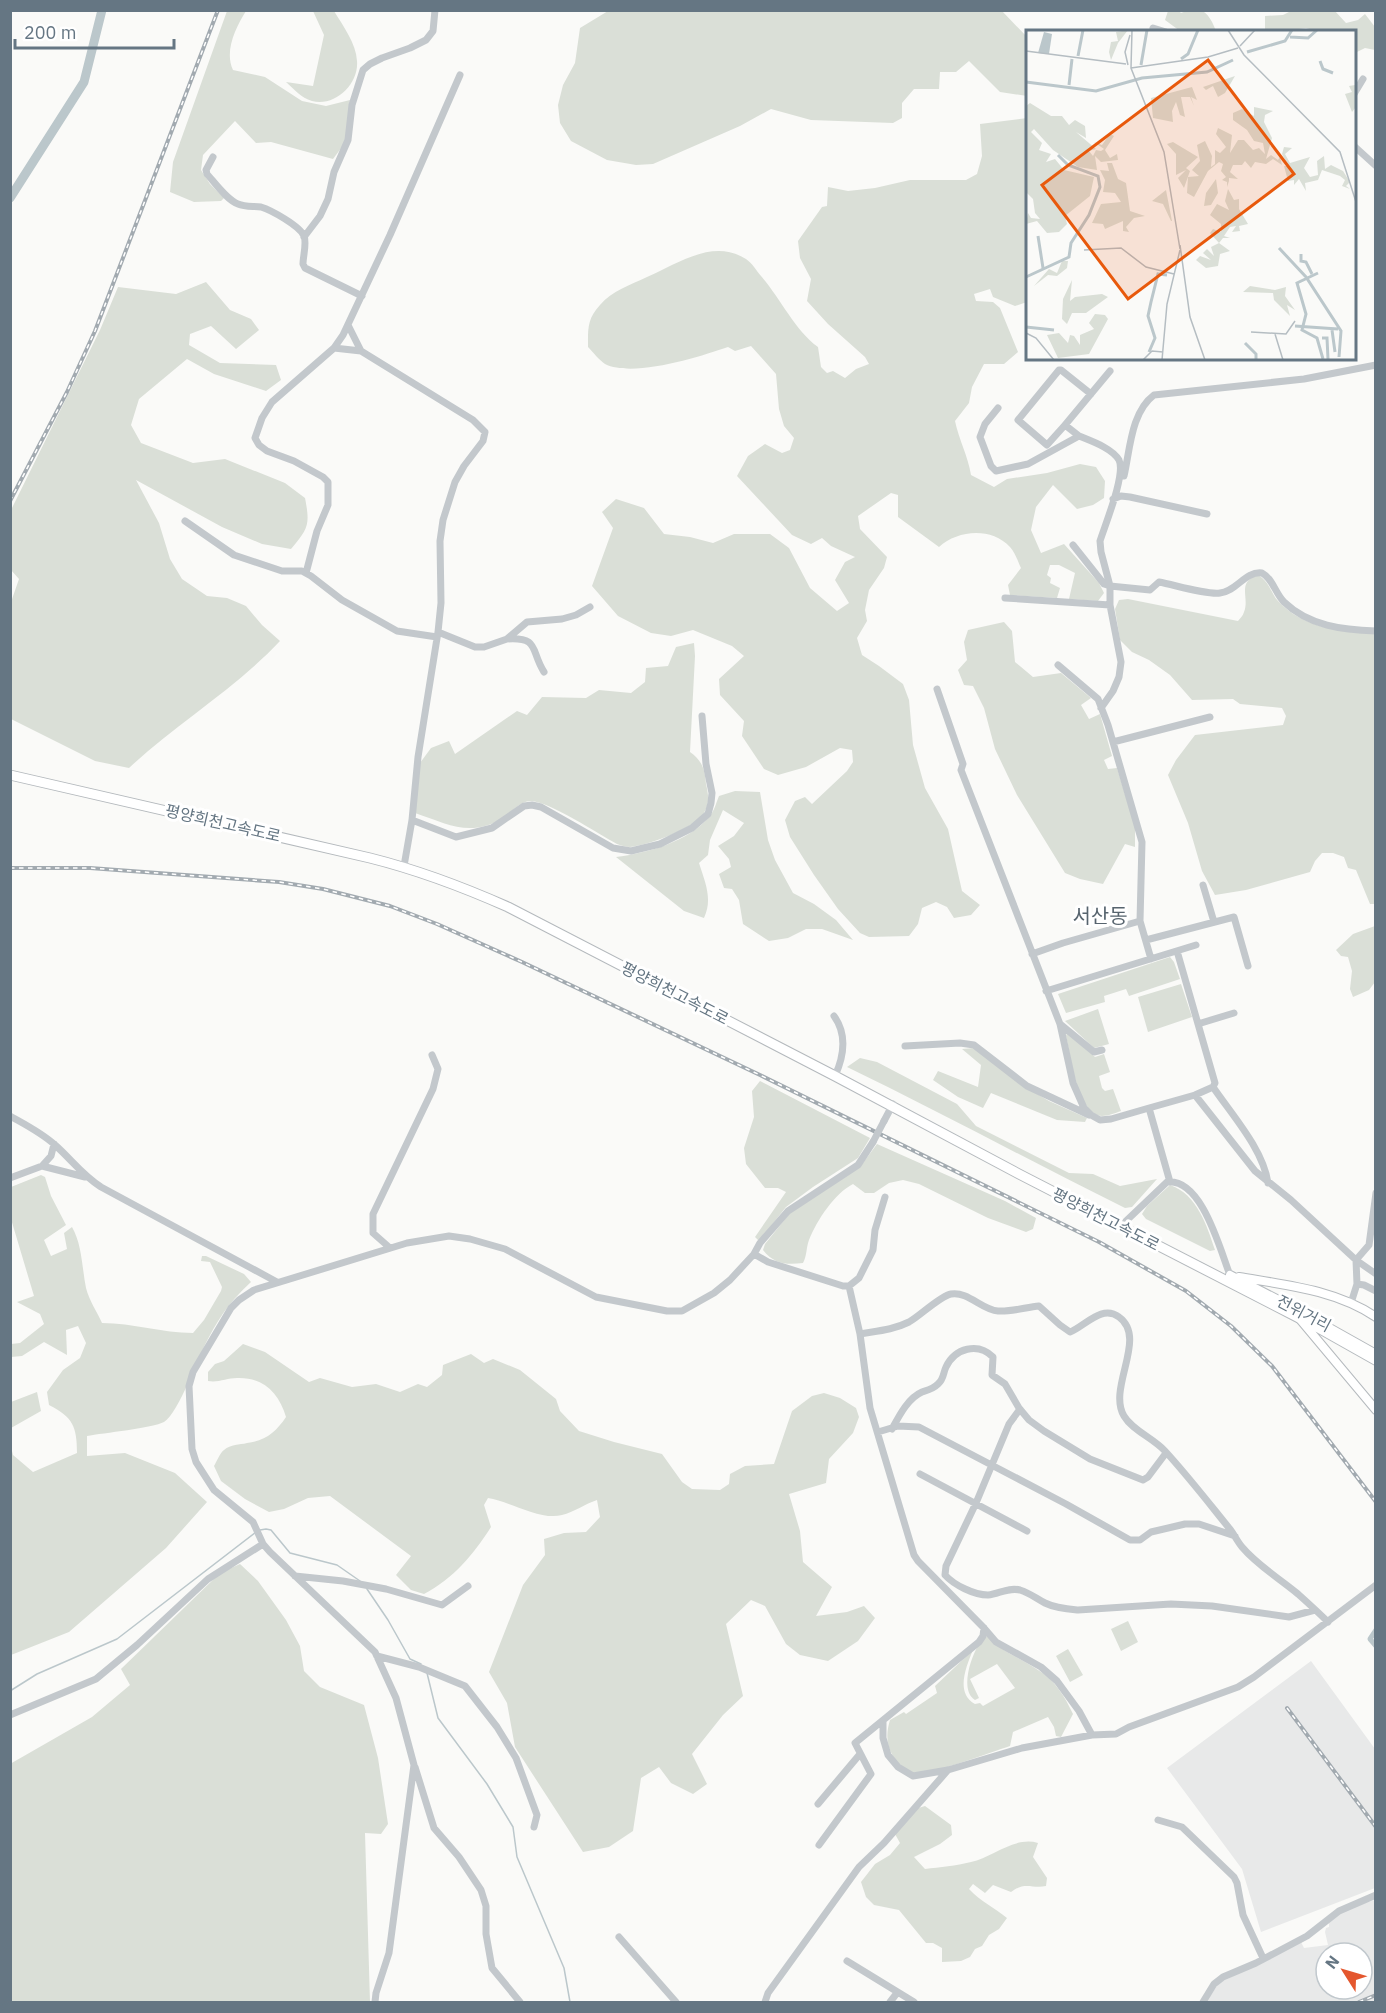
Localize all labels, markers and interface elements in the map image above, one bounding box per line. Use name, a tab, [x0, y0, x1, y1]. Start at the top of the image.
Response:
scale bar	[15, 12, 174, 50]
text: 200 m	[24, 21, 76, 44]
inset map	[1026, 30, 1356, 360]
street label: 평양희천고속도로	[163, 800, 283, 846]
district label: 서산동	[1072, 902, 1128, 929]
street label: 평양희천고속도로	[618, 957, 732, 1029]
street label: 평양희천고속도로	[1049, 1183, 1163, 1255]
street label: 전위거리	[1273, 1290, 1335, 1336]
north arrow	[1314, 1941, 1374, 2001]
text: N	[1321, 1951, 1343, 1973]

